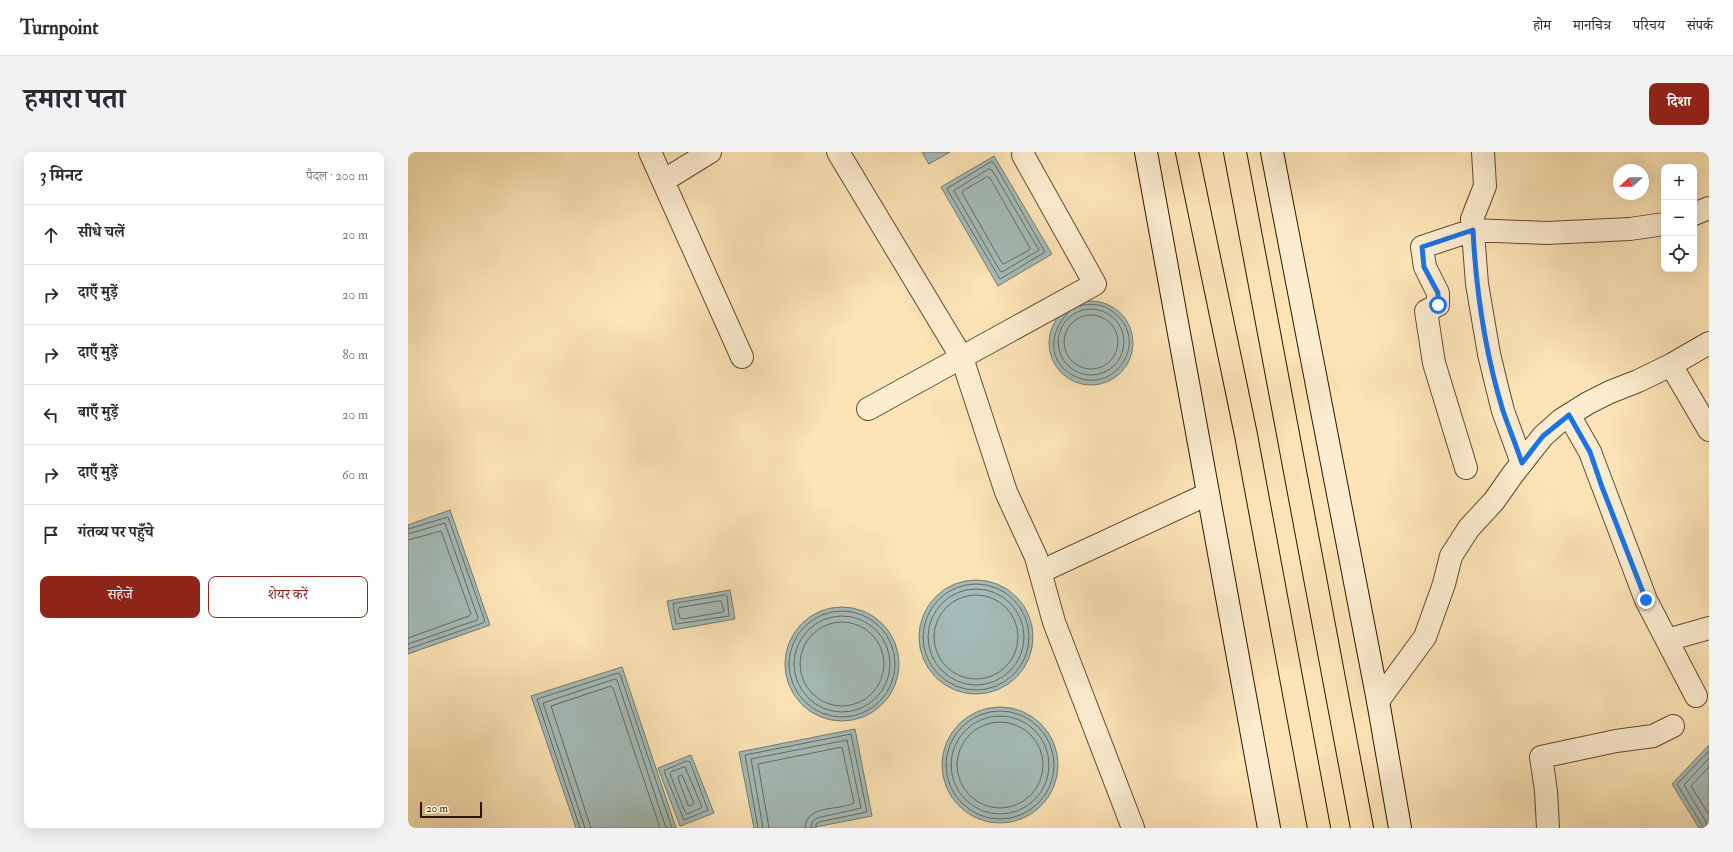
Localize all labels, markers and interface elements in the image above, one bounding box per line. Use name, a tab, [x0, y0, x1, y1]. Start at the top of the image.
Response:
text: Turnpoint	[20, 16, 98, 40]
text: होम	[1533, 17, 1551, 34]
text: मानचित्र	[1573, 17, 1611, 34]
text: परिचय	[1633, 17, 1665, 34]
text: संपर्क	[1687, 17, 1713, 34]
text: हमारा पता	[24, 82, 125, 117]
button: दिशा	[1649, 83, 1709, 125]
north arrow	[1613, 164, 1649, 200]
map controls	[1661, 164, 1697, 272]
button: +	[1661, 164, 1697, 200]
text: 3 मिनट	[40, 165, 82, 186]
text: पैदल · 200 m	[306, 168, 368, 184]
button: −	[1661, 200, 1697, 236]
text: सीधे चलें	[78, 223, 125, 242]
icon: ahead	[40, 224, 62, 246]
text: 20 m	[342, 227, 368, 243]
button: locate	[1661, 236, 1697, 272]
text: दाएँ मुड़ें	[78, 283, 118, 302]
icon: right	[40, 284, 62, 306]
text: 20 m	[342, 287, 368, 303]
route start	[1429, 296, 1447, 314]
text: दाएँ मुड़ें	[78, 343, 118, 362]
icon: right	[40, 344, 62, 366]
text: 80 m	[342, 347, 368, 363]
text: बाएँ मुड़ें	[78, 403, 118, 422]
icon: left	[40, 404, 62, 426]
text: 20 m	[342, 407, 368, 423]
text: दाएँ मुड़ें	[78, 463, 118, 482]
icon: right	[40, 464, 62, 486]
text: 60 m	[342, 467, 368, 483]
text: गंतव्य पर पहुँचे	[78, 523, 154, 542]
icon: arrive	[40, 524, 62, 546]
button: सहेजें	[40, 576, 200, 618]
button: शेयर करें	[208, 576, 368, 618]
route end	[1637, 591, 1655, 609]
scale bar	[420, 800, 482, 819]
text: 20 m	[426, 802, 448, 815]

